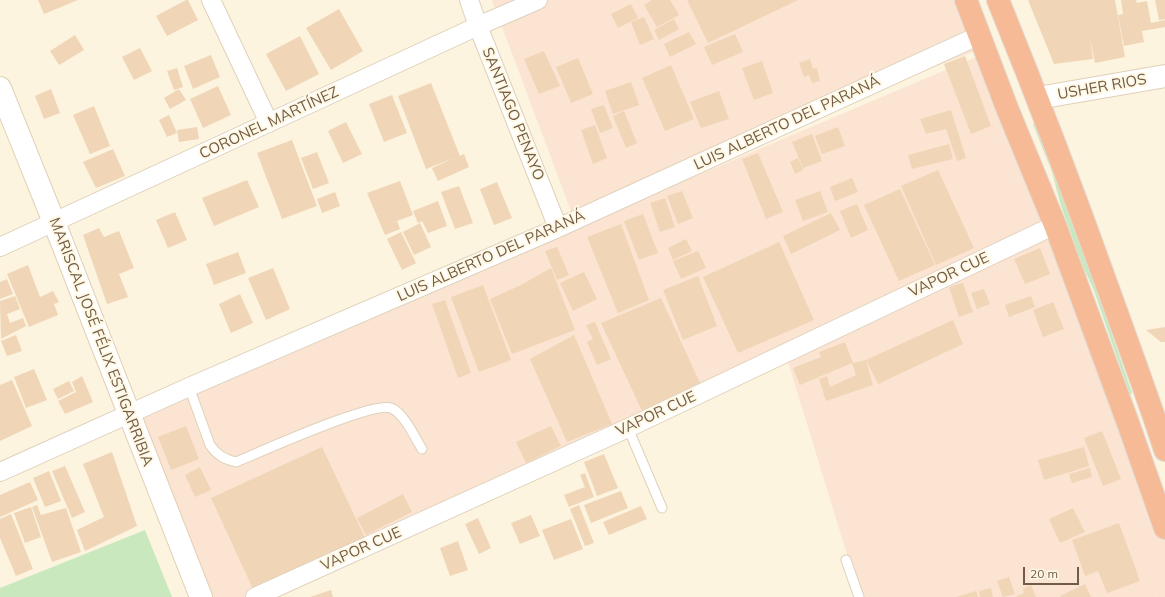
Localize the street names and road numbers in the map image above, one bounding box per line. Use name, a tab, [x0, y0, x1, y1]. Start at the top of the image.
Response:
street label: SANTIAGO PENAYO	[478, 45, 548, 183]
street label: USHER RIOS	[1056, 70, 1148, 104]
street label: LUIS ALBERTO DEL PARANÁ	[691, 72, 883, 174]
street label: CORONEL MARTÍNEZ	[197, 83, 341, 163]
street label: LUIS ALBERTO DEL PARANÁ	[394, 206, 588, 306]
street label: MARISCAL JOSÉ FÉLIX ESTIGARRIBIA	[45, 215, 157, 469]
street label: VAPOR CUE	[906, 249, 992, 301]
street label: VAPOR CUE	[613, 388, 699, 440]
street label: VAPOR CUE	[318, 523, 404, 575]

